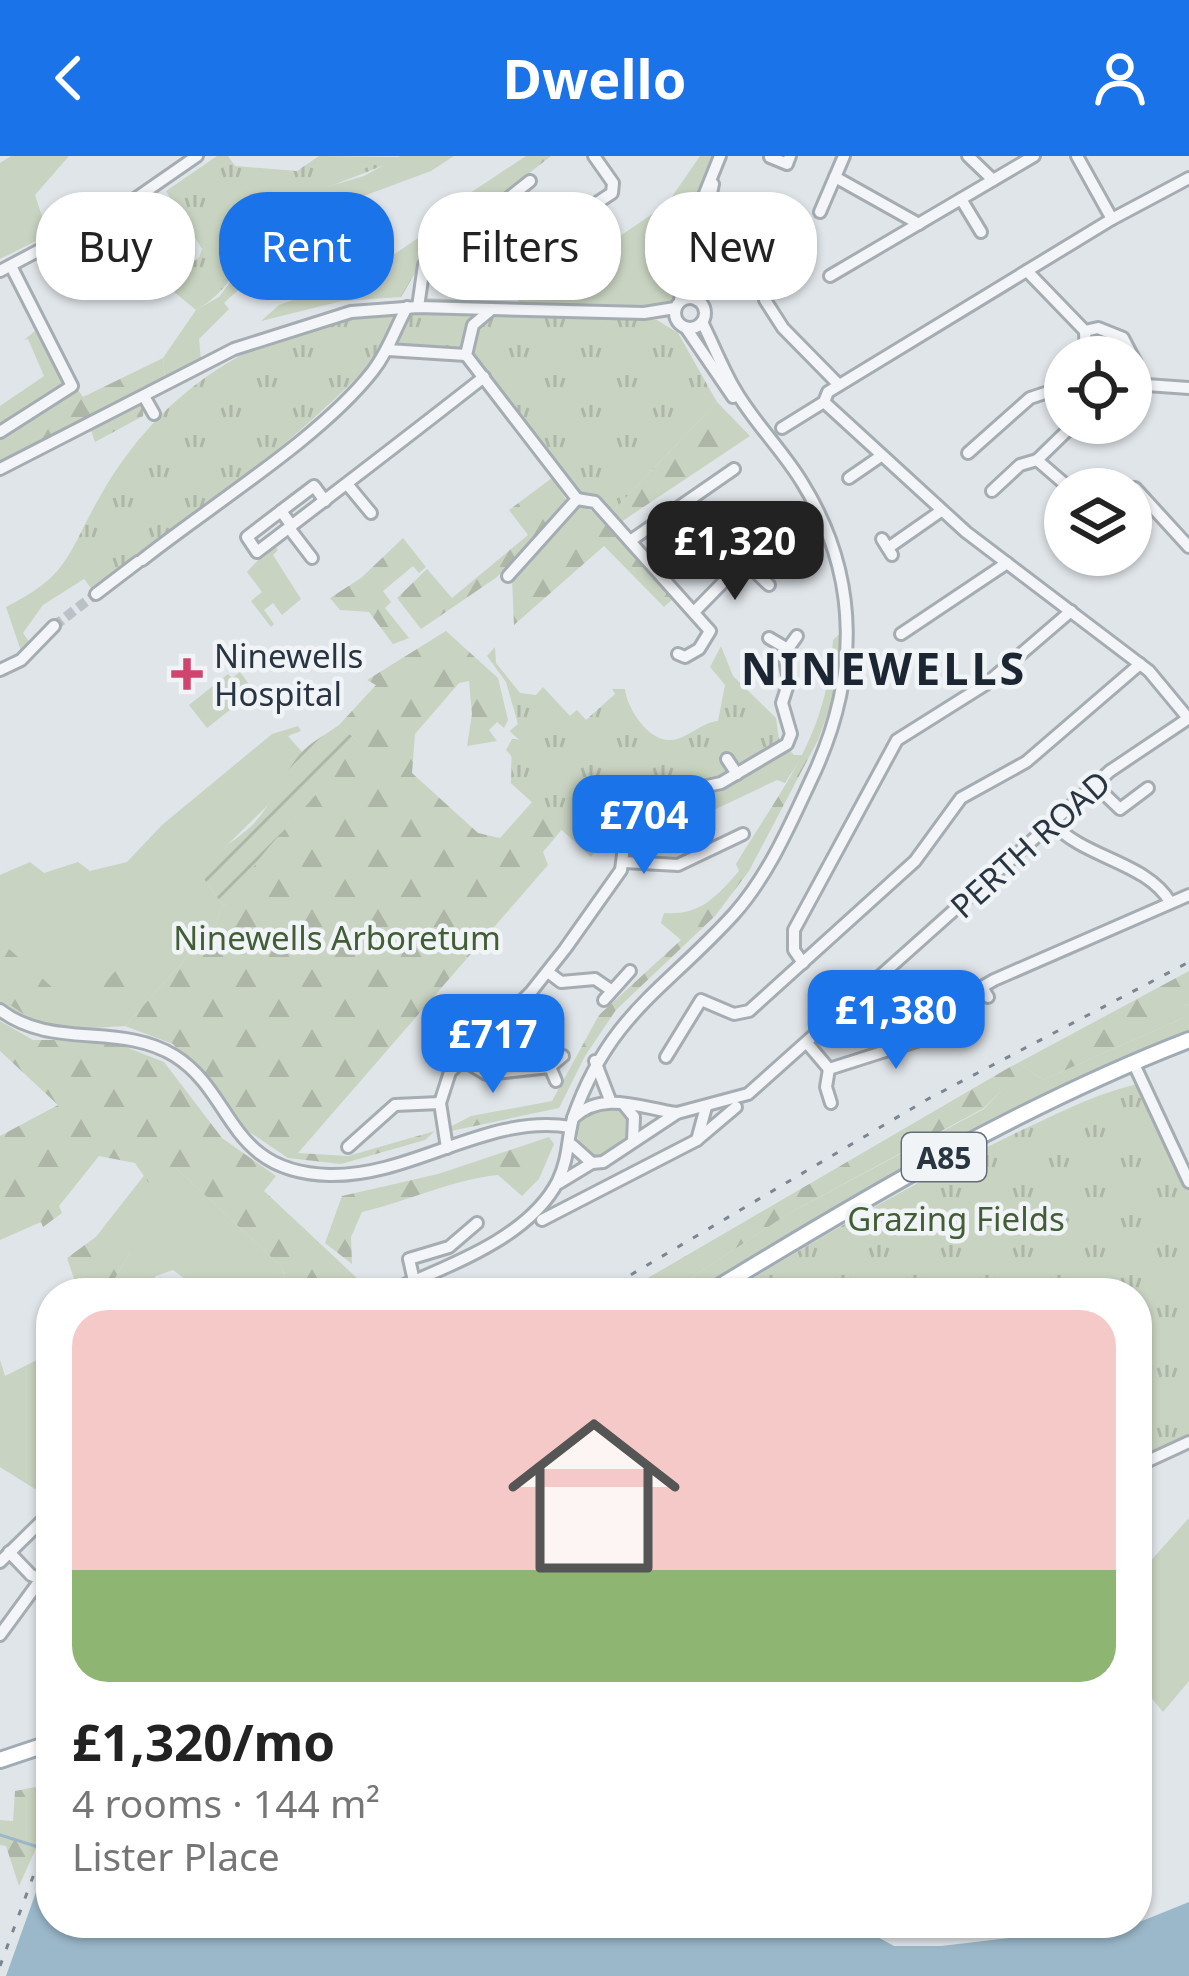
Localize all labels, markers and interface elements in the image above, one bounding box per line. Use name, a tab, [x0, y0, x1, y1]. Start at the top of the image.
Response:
text: Dwello	[503, 41, 686, 115]
icon: back	[36, 45, 102, 111]
icon: person	[1087, 45, 1153, 111]
chip: Buy	[36, 192, 195, 300]
chip: Rent	[219, 192, 394, 300]
chip: Filters	[418, 192, 621, 300]
chip: New	[645, 192, 817, 300]
map controls	[1044, 336, 1152, 576]
button: locate	[1044, 336, 1152, 444]
button: layers	[1044, 468, 1152, 576]
pin: £1,320	[637, 501, 833, 603]
text: £1,320	[674, 513, 796, 566]
place label: Ninewells Hospital	[214, 633, 363, 716]
district label: NINEWELLS	[741, 637, 1027, 698]
marker: Ninewells Hospital	[171, 658, 203, 690]
street label: PERTH ROAD	[940, 760, 1120, 928]
pin: £704	[573, 775, 715, 877]
text: £704	[599, 787, 689, 840]
park label: Ninewells Arboretum	[173, 915, 501, 960]
pin: £1,380	[798, 970, 994, 1072]
text: £1,380	[835, 982, 957, 1035]
pin: £717	[422, 994, 564, 1096]
text: £717	[448, 1006, 538, 1059]
road number: A85	[902, 1133, 986, 1181]
park label: Grazing Fields	[847, 1196, 1065, 1241]
icon: home	[486, 1388, 702, 1604]
text: £1,320/mo	[72, 1706, 335, 1776]
text: 4 rooms · 144 m²	[72, 1776, 380, 1829]
text: Lister Place	[72, 1829, 280, 1882]

